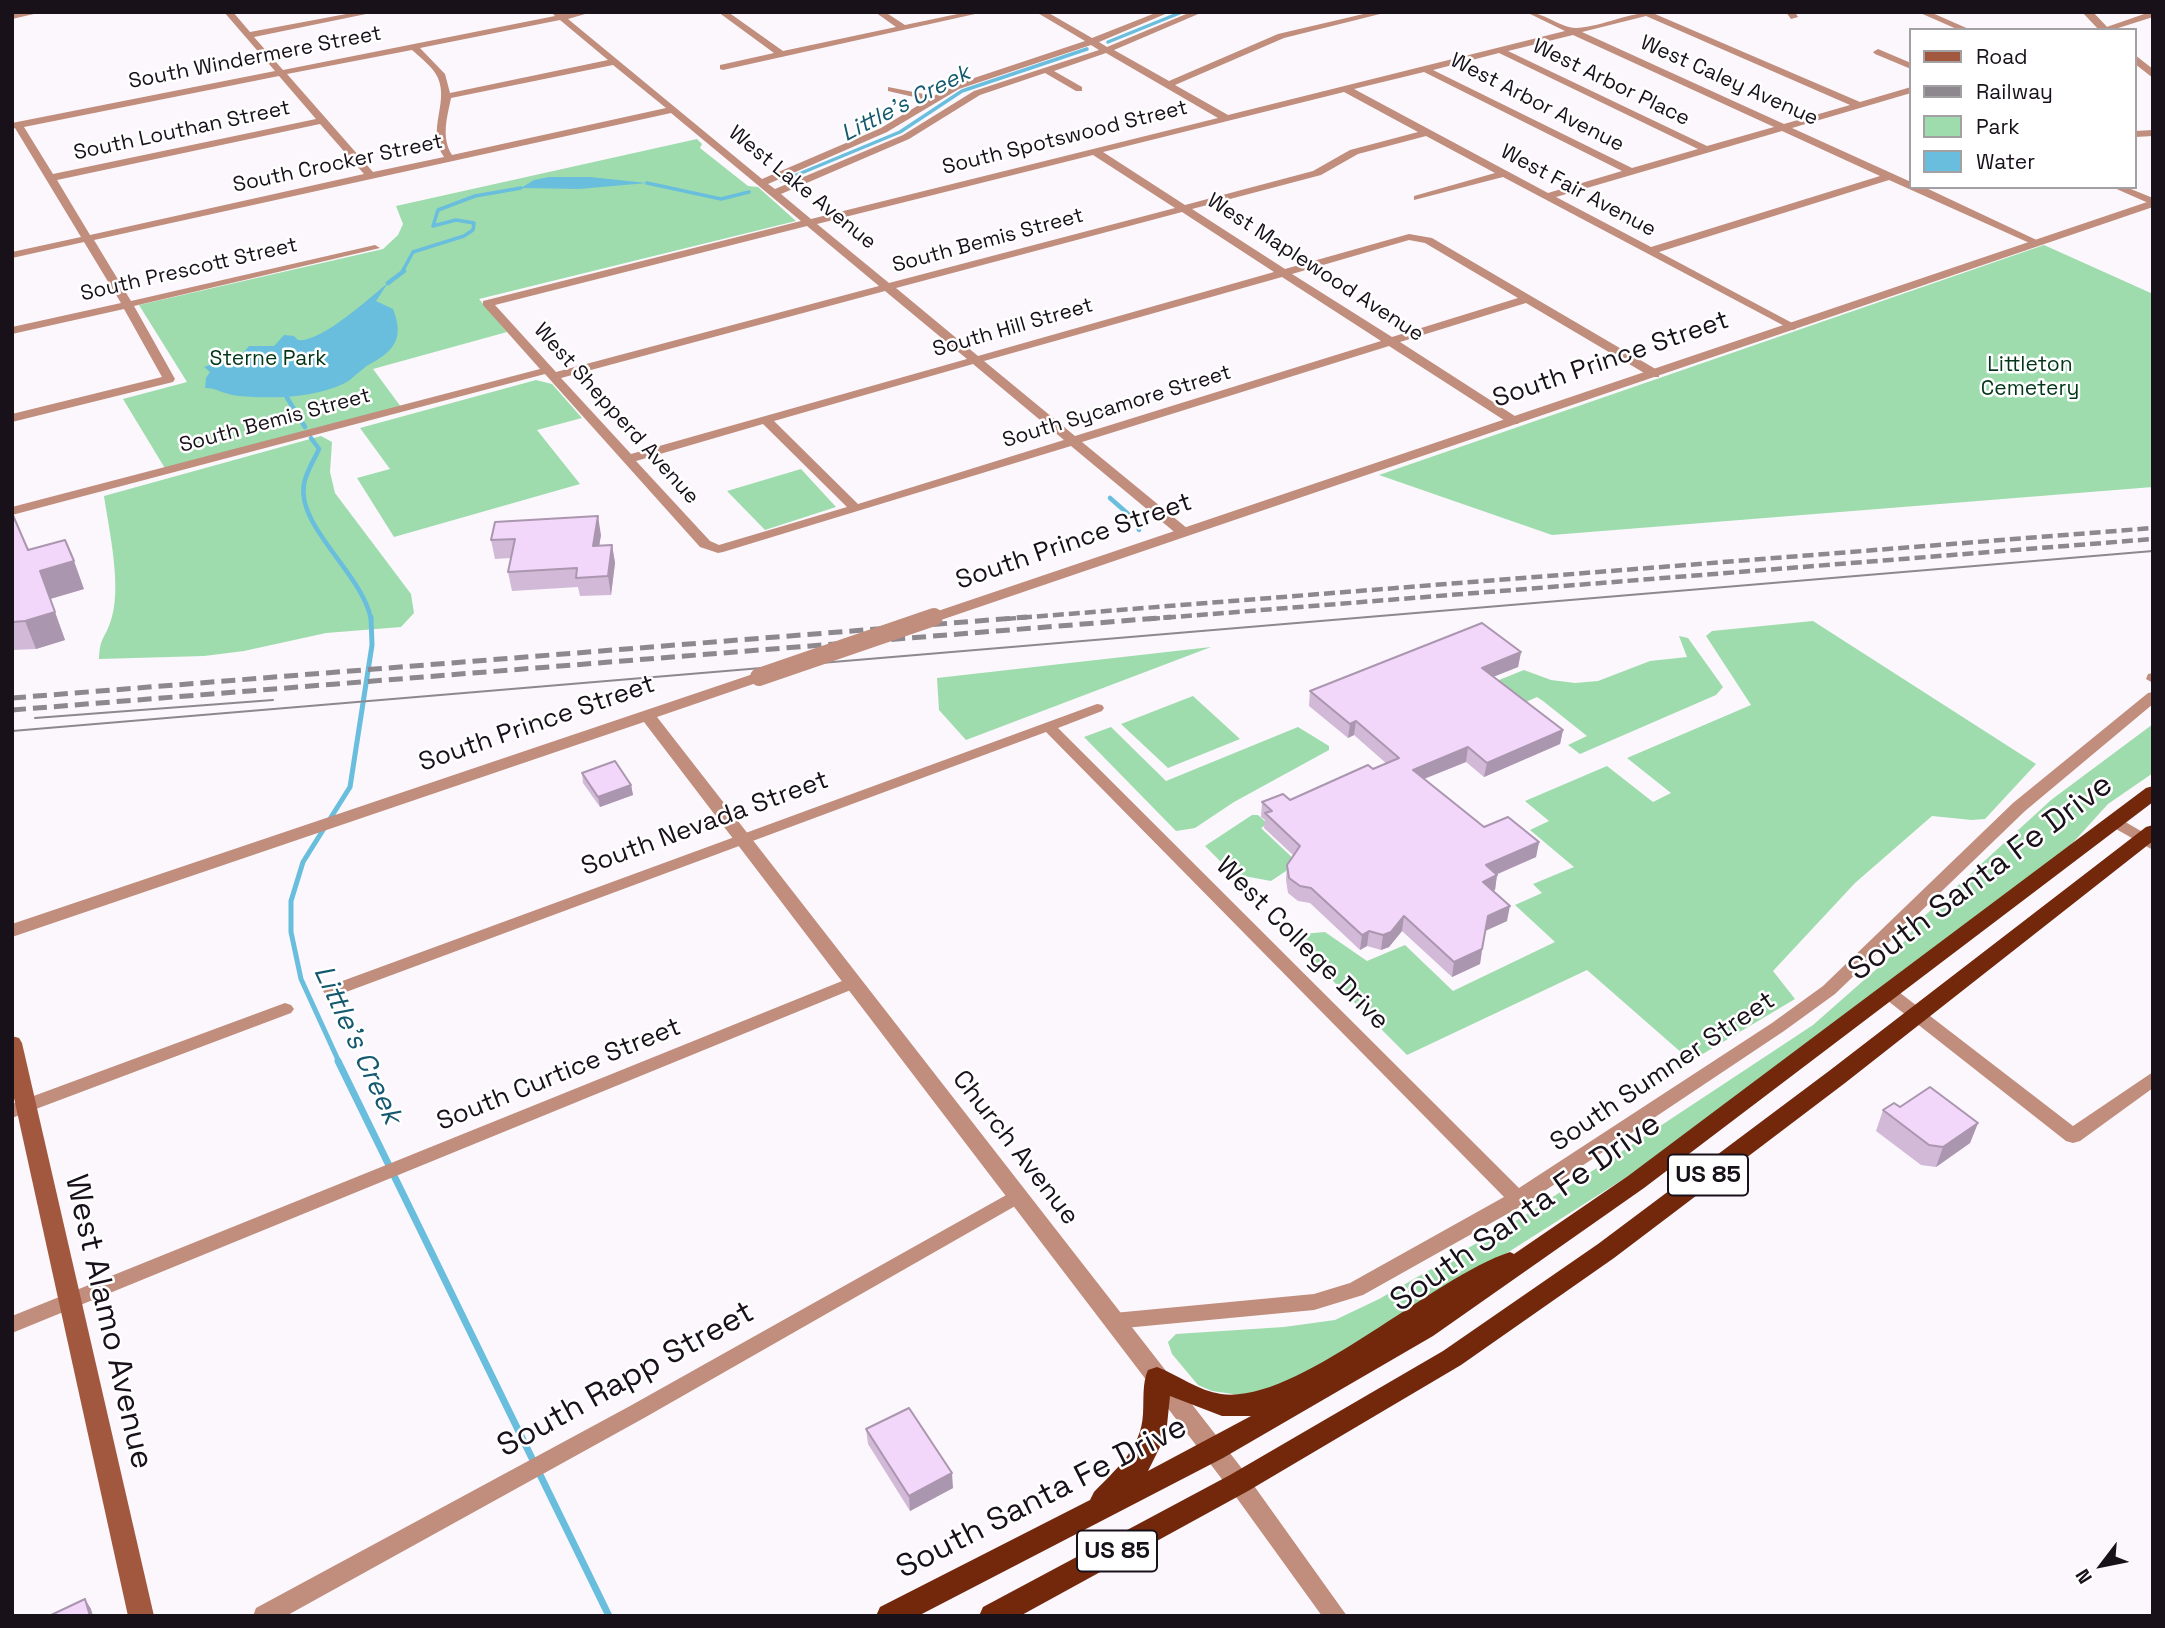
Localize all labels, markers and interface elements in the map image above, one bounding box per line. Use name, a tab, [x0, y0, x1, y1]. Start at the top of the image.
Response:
street label: South Windermere Street	[126, 21, 384, 95]
legend	[1910, 28, 2137, 189]
street label: West Caley Avenue	[1636, 30, 1822, 132]
street label: West Arbor Place	[1528, 34, 1694, 132]
text: Road	[1976, 43, 2028, 70]
street label: West Arbor Avenue	[1446, 48, 1628, 158]
water label: Little's Creek	[837, 60, 975, 148]
text: Railway	[1976, 78, 2053, 105]
street label: South Spotswood Street	[940, 95, 1190, 181]
street label: South Louthan Street	[71, 96, 293, 166]
text: Park	[1976, 113, 2020, 140]
street label: West Lake Avenue	[723, 121, 881, 255]
street label: South Crocker Street	[231, 129, 445, 199]
street label: West Fair Avenue	[1496, 139, 1660, 243]
text: Water	[1976, 148, 2035, 175]
street label: West Maplewood Avenue	[1202, 188, 1428, 348]
street label: South Bemis Street	[890, 203, 1086, 279]
street label: South Prescott Street	[78, 233, 300, 307]
street label: South Hill Street	[930, 293, 1096, 363]
street label: South Prince Street	[1489, 305, 1733, 415]
street label: West Shepperd Avenue	[528, 318, 704, 510]
park label: Sterne Park	[210, 346, 326, 372]
park label: Littleton Cemetery	[1981, 352, 2079, 402]
street label: South Sycamore Street	[1000, 360, 1234, 454]
street label: South Bemis Street	[177, 383, 373, 459]
street label: South Prince Street	[952, 487, 1196, 597]
street label: South Prince Street	[415, 669, 659, 779]
street label: South Nevada Street	[577, 765, 833, 883]
street label: South Santa Fe Drive	[1841, 766, 2121, 990]
street label: West College Drive	[1209, 851, 1395, 1037]
water label: Little's Creek	[305, 960, 409, 1130]
street label: South Sumner Street	[1545, 985, 1781, 1159]
street label: South Curtice Street	[432, 1012, 686, 1138]
street label: Church Avenue	[945, 1064, 1085, 1232]
street label: South Santa Fe Drive	[1384, 1105, 1668, 1321]
road number: US 85	[1668, 1154, 1748, 1196]
street label: West Alamo Avenue	[55, 1171, 161, 1473]
street label: South Rapp Street	[491, 1294, 761, 1466]
street label: South Santa Fe Drive	[890, 1408, 1194, 1588]
north arrow	[2067, 1530, 2137, 1600]
road number: US 85	[1077, 1531, 1157, 1572]
text: N	[2070, 1564, 2098, 1588]

